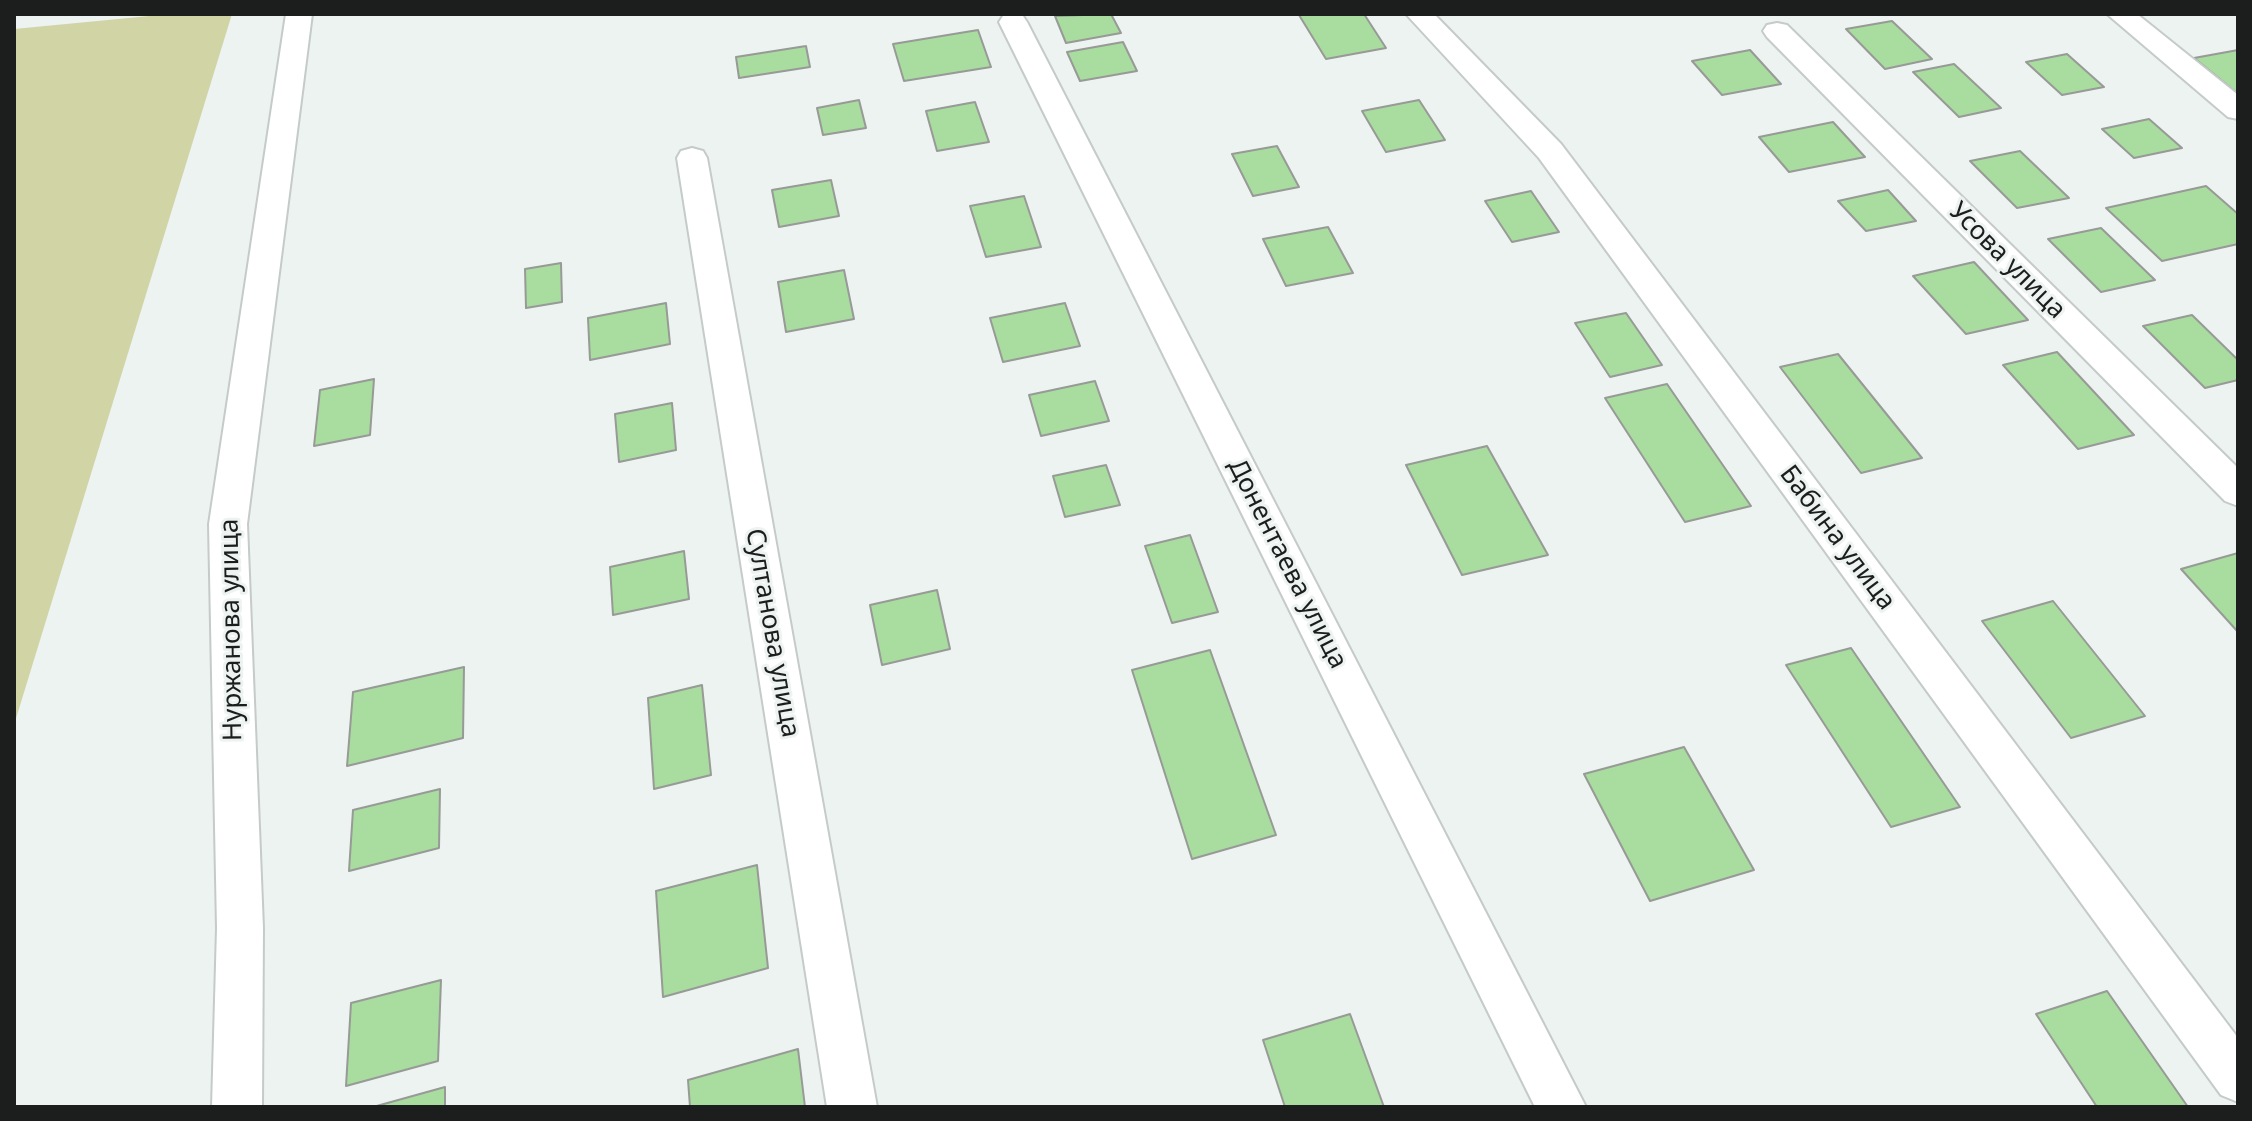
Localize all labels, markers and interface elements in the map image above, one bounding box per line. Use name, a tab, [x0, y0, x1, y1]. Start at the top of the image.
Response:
street label: Усова улица	[1942, 196, 2072, 326]
street label: Донентаева улица	[1221, 454, 1353, 674]
street label: Бабина улица	[1772, 460, 1902, 616]
street label: Нуржанова улица	[214, 518, 250, 742]
street label: Султанова улица	[738, 526, 806, 740]

